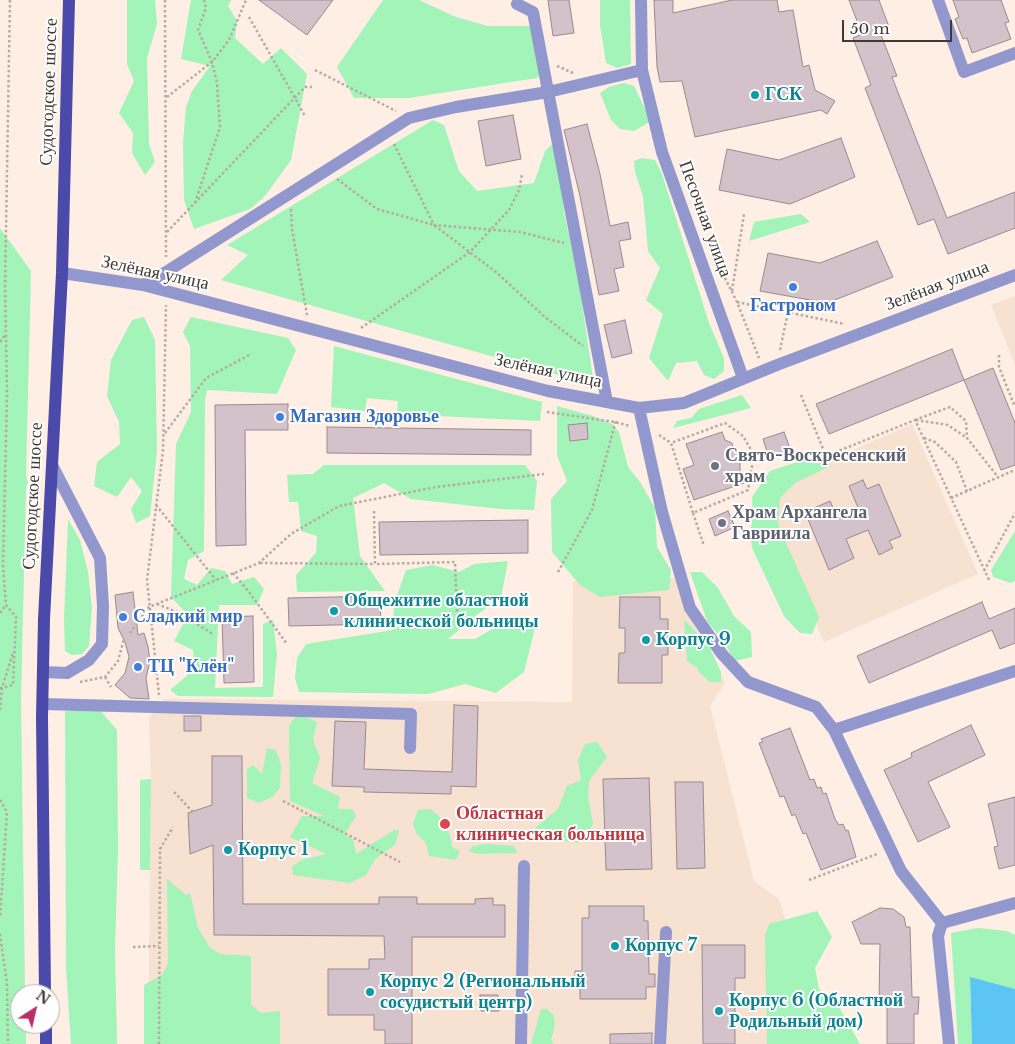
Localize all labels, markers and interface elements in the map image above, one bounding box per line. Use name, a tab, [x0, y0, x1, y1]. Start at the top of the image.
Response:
scale bar	[845, 10, 955, 42]
street label: Судогодское шоссе	[36, 18, 62, 166]
text: 50 m	[850, 19, 890, 38]
place label: ГСК	[765, 84, 802, 106]
marker: ГСК	[749, 89, 761, 101]
street label: Песочная улица	[674, 158, 736, 280]
street label: Зелёная улица	[99, 251, 211, 295]
street label: Зелёная улица	[882, 256, 992, 316]
marker: Гастроном	[787, 281, 799, 293]
place label: Гастроном	[750, 295, 836, 317]
street label: Зелёная улица	[492, 349, 604, 393]
place label: Магазин Здоровье	[290, 406, 439, 428]
marker: Магазин Здоровье	[274, 411, 286, 423]
street label: Судогодское шоссе	[18, 422, 48, 570]
place label: Свято-Воскресенский храм	[725, 445, 906, 488]
marker: Свято-Воскресенский храм	[709, 460, 721, 472]
place label: Храм Архангела Гавриила	[732, 502, 867, 544]
marker: Храм Архангела Гавриила	[716, 517, 728, 529]
place label: Общежитие областной клинической больницы	[344, 590, 539, 632]
marker: Общежитие областной клинической больницы	[328, 605, 340, 617]
place label: Сладкий мир	[133, 606, 243, 628]
marker: Сладкий мир	[117, 611, 129, 623]
place label: Корпус 9	[656, 629, 731, 651]
marker: Корпус 9	[640, 634, 652, 646]
place label: ТЦ "Клён"	[148, 656, 234, 678]
marker: ТЦ "Клён"	[132, 661, 144, 673]
place label: Областная клиническая больница	[456, 803, 645, 846]
marker: Областная клиническая больница	[438, 817, 452, 831]
place label: Корпус 1	[238, 839, 309, 861]
marker: Корпус 1	[222, 844, 234, 856]
place label: Корпус 7	[625, 935, 697, 957]
marker: Корпус 7	[609, 940, 621, 952]
place label: Корпус 2 (Региональный сосудистый центр)	[380, 971, 586, 1014]
north arrow	[10, 984, 60, 1034]
text: N	[32, 986, 54, 1009]
marker: Корпус 2 (Региональный сосудистый центр)	[364, 986, 376, 998]
place label: Корпус 6 (Областной Родильный дом)	[729, 990, 903, 1032]
marker: Корпус 6 (Областной Родильный дом)	[713, 1005, 725, 1017]

